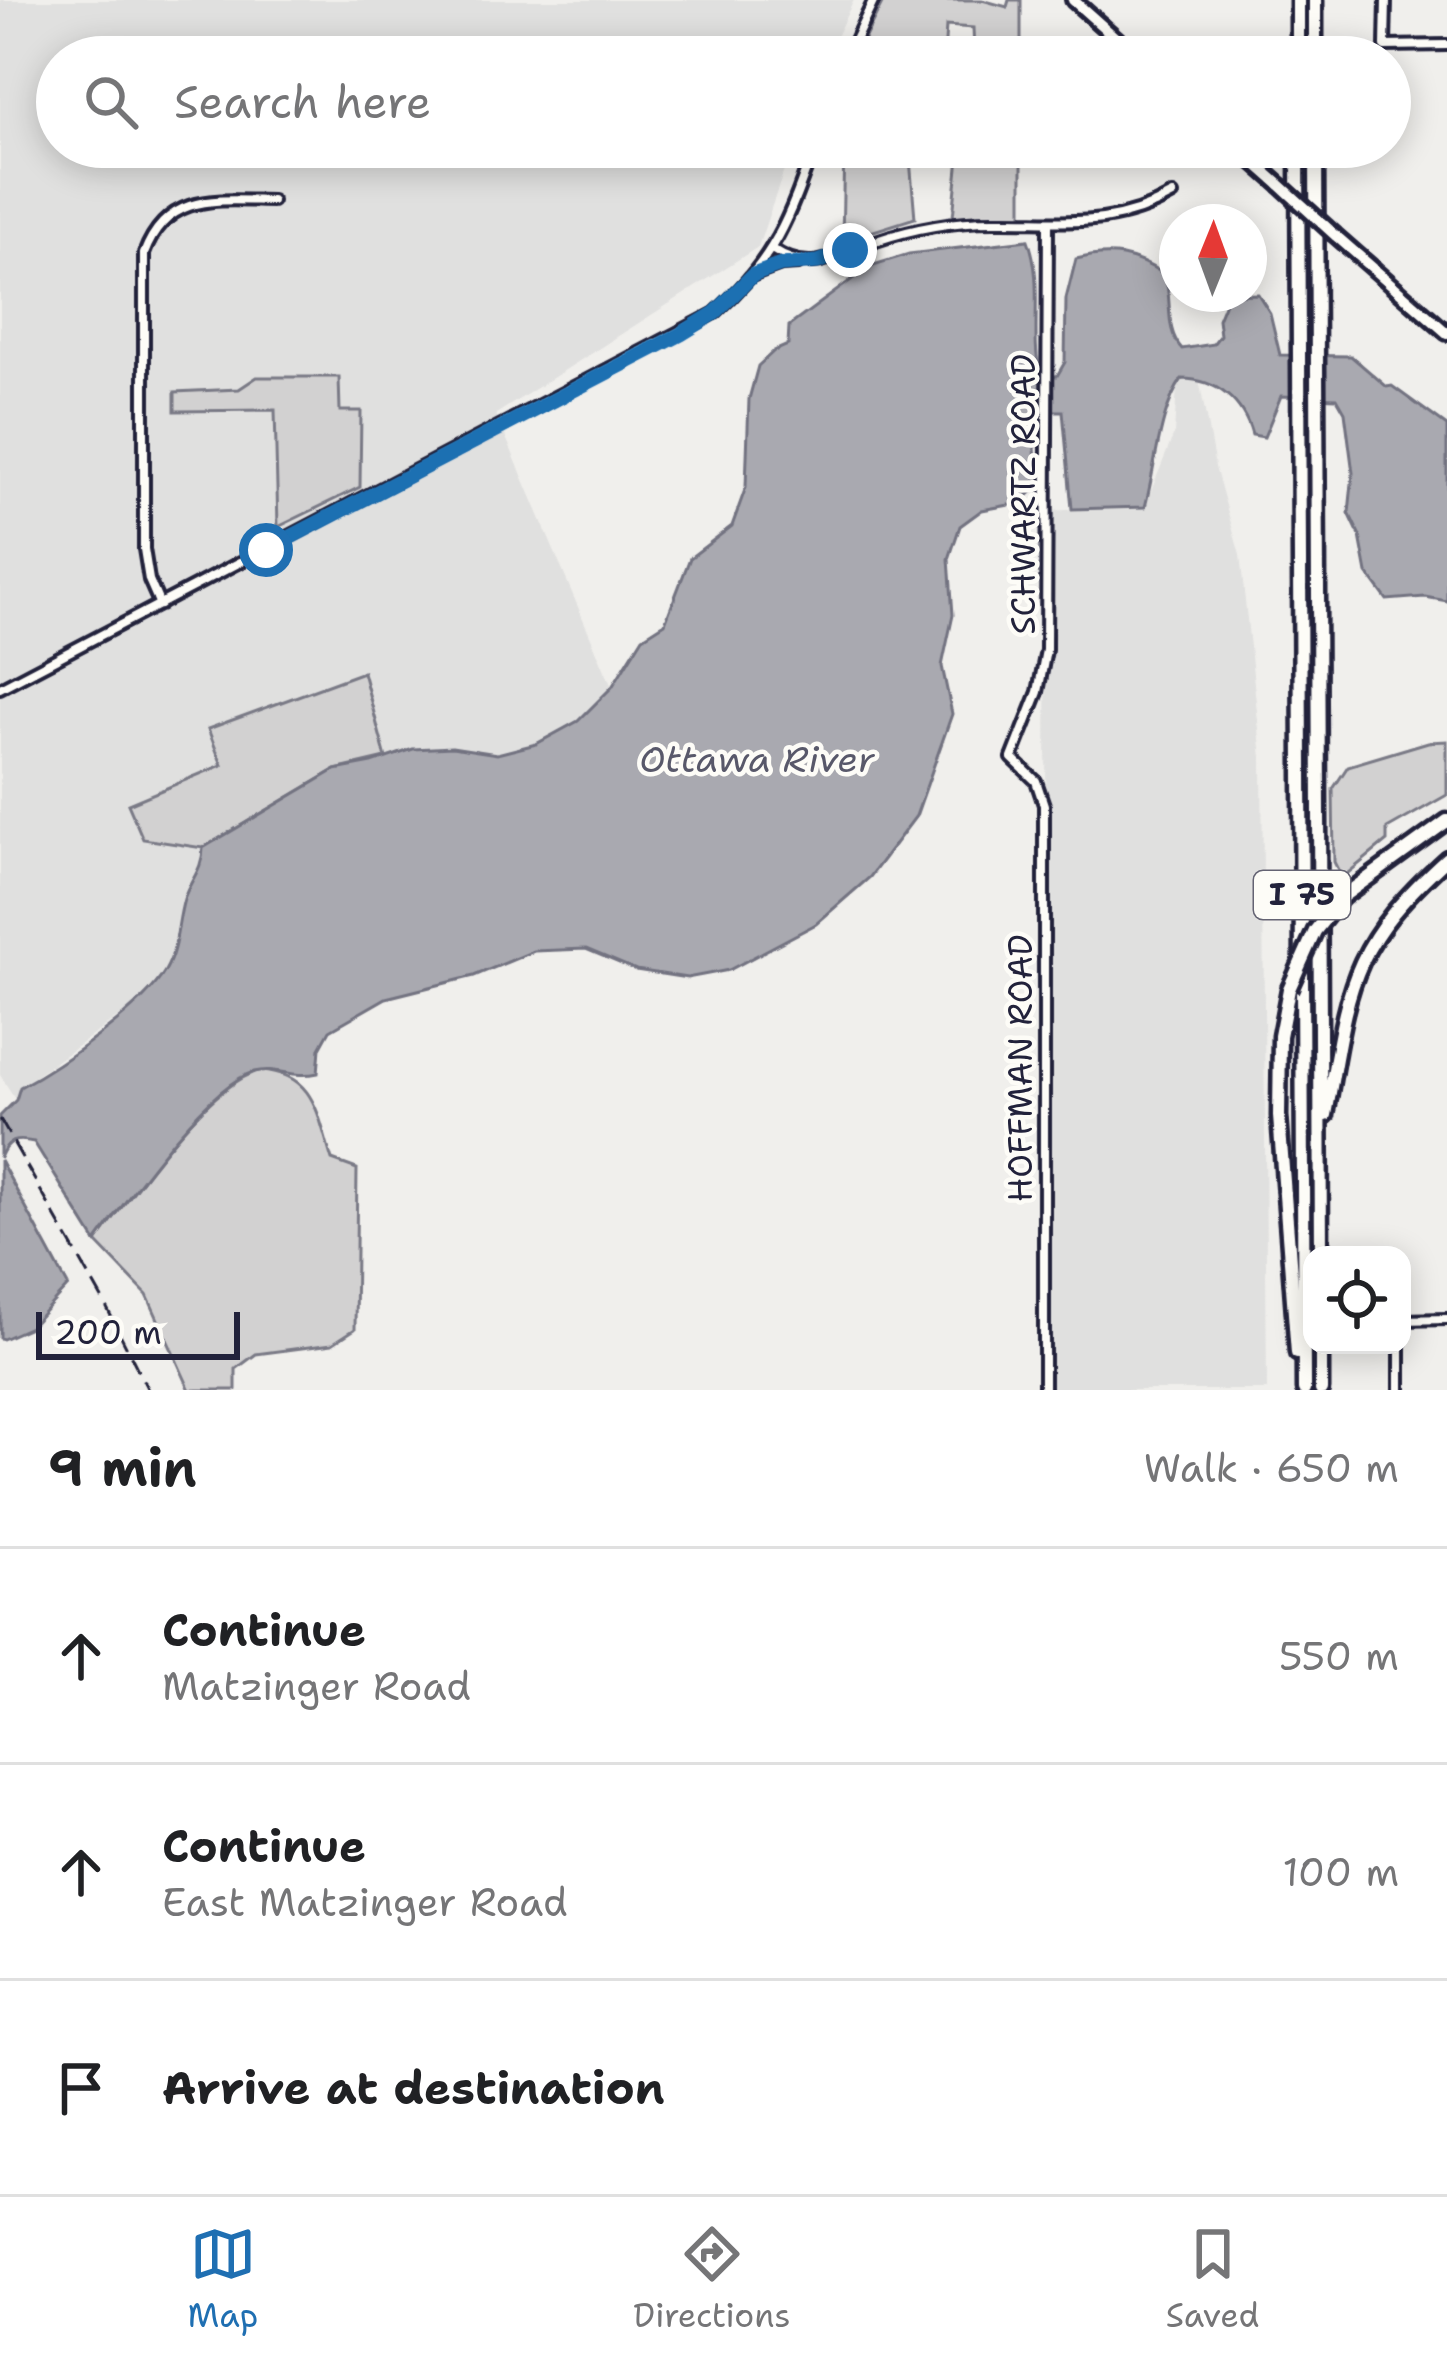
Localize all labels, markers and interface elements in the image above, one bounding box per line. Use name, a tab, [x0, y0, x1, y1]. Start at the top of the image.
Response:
search box	[36, 36, 1411, 168]
icon: search	[78, 69, 144, 135]
text: Search here	[174, 72, 431, 132]
north arrow	[1159, 204, 1267, 312]
route end	[823, 223, 877, 277]
street label: SCHWARTZ ROAD	[1001, 354, 1046, 634]
route start	[239, 523, 293, 577]
water label: Ottawa River	[639, 735, 876, 784]
road number: I 75	[1254, 871, 1350, 919]
street label: HOFFMAN ROAD	[998, 934, 1043, 1202]
map controls	[1303, 1246, 1411, 1354]
button: locate	[1303, 1246, 1411, 1354]
scale bar	[36, 1306, 240, 1359]
text: 200 m	[54, 1310, 162, 1355]
text: 9 min	[48, 1434, 197, 1502]
text: Walk · 650 m	[1144, 1442, 1399, 1494]
text: Continue	[162, 1600, 366, 1660]
icon: ahead	[48, 1623, 114, 1689]
text: 550 m	[1279, 1630, 1399, 1682]
text: Matzinger Road	[162, 1660, 471, 1712]
text: Continue	[162, 1816, 366, 1876]
icon: ahead	[48, 1839, 114, 1905]
text: 100 m	[1283, 1846, 1399, 1898]
text: East Matzinger Road	[162, 1876, 568, 1928]
icon: arrive	[48, 2055, 114, 2121]
text: Arrive at destination	[162, 2058, 665, 2118]
tab: Map	[188, 2221, 258, 2338]
tab: Directions	[633, 2221, 791, 2338]
tab: Saved	[1166, 2221, 1259, 2338]

